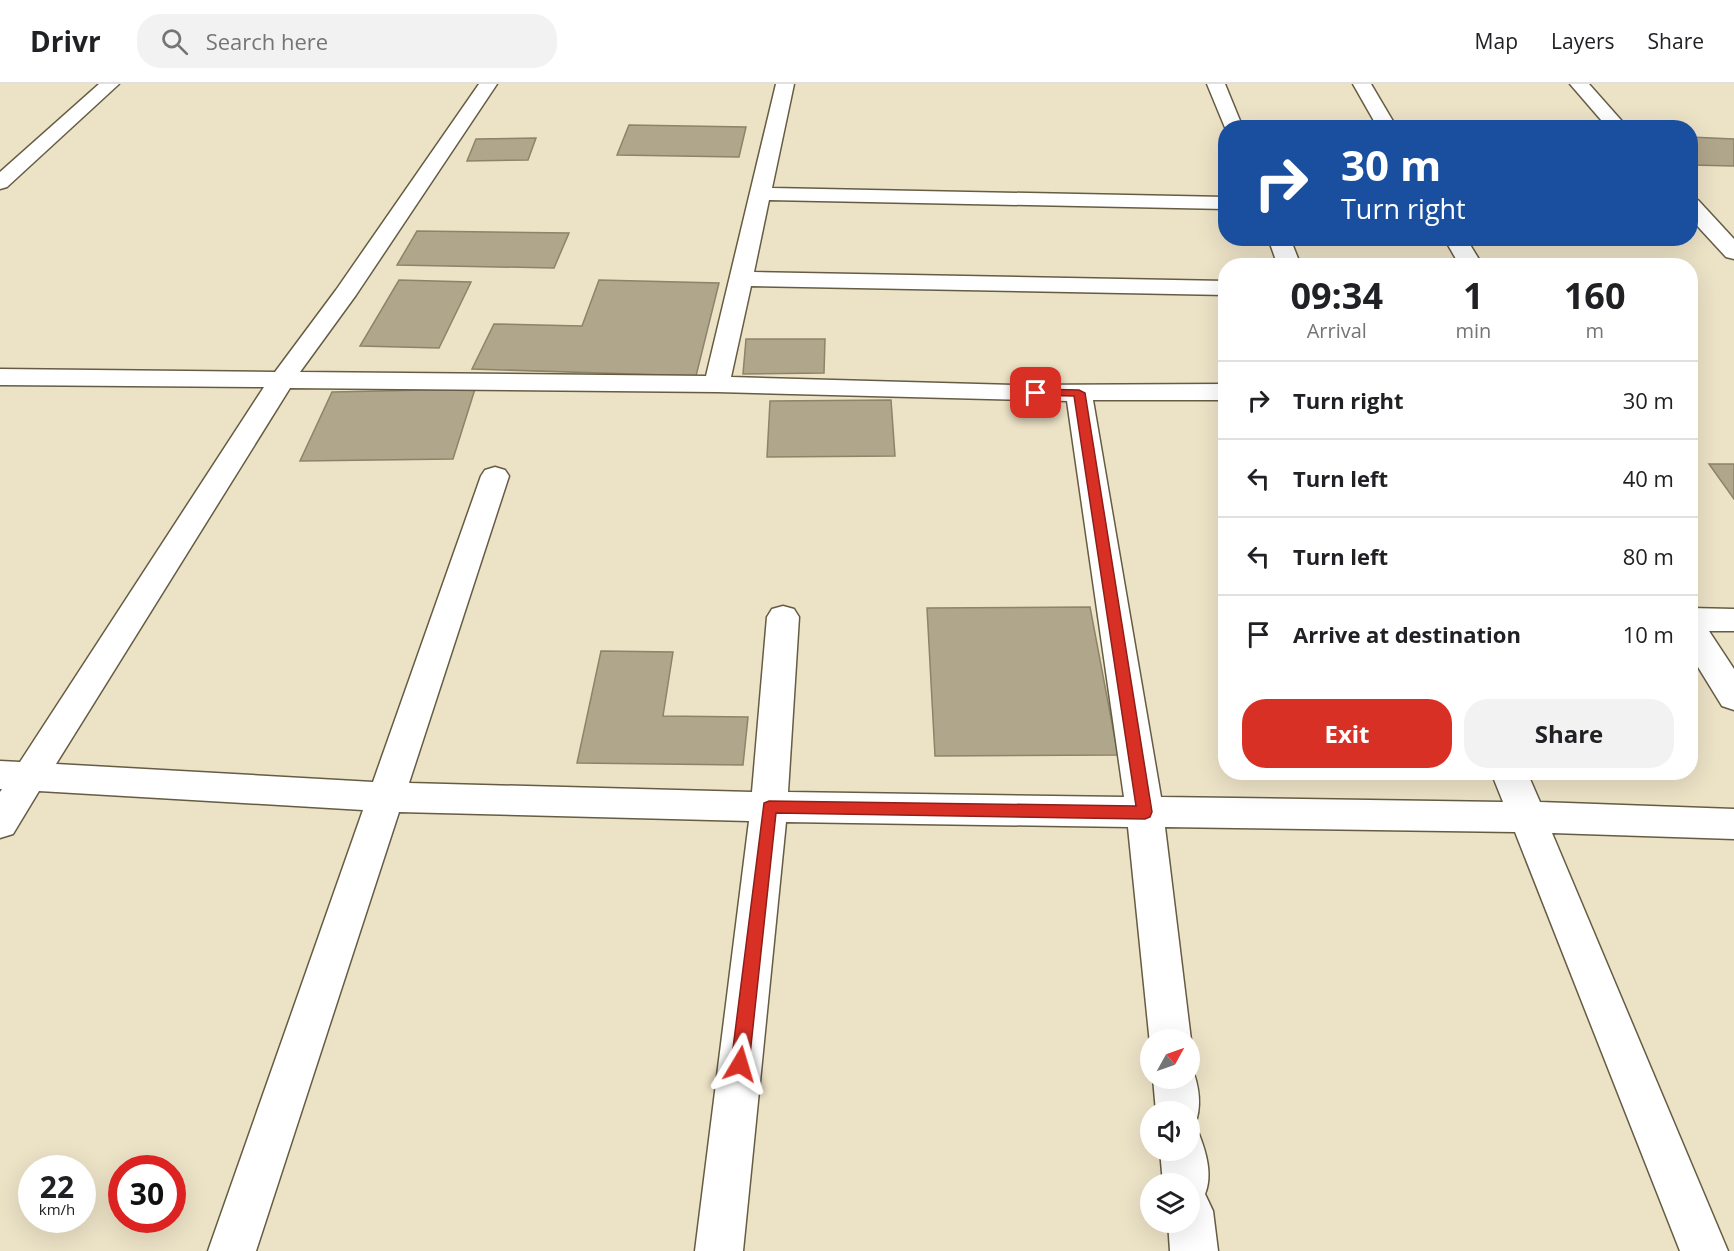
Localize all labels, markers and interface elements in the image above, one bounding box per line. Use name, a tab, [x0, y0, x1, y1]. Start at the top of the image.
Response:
search box	[137, 14, 557, 68]
text: Drivr	[30, 22, 101, 60]
icon: search	[158, 25, 191, 58]
text: Search here	[206, 26, 328, 56]
text: Map	[1475, 27, 1518, 55]
text: Layers	[1551, 27, 1615, 55]
text: Share	[1648, 27, 1704, 55]
text: 30 m	[1341, 136, 1441, 193]
icon: right	[1242, 144, 1320, 222]
text: Turn right	[1341, 190, 1466, 227]
text: 09:34	[1290, 271, 1383, 320]
text: 1	[1463, 271, 1484, 320]
text: 160	[1564, 271, 1626, 320]
text: Arrival	[1307, 317, 1367, 344]
text: min	[1455, 317, 1491, 344]
text: m	[1585, 317, 1604, 344]
pin	[1010, 367, 1061, 418]
icon: arrive	[1019, 376, 1052, 409]
icon: right	[1242, 384, 1275, 417]
text: Turn right	[1293, 385, 1404, 415]
text: 30 m	[1623, 385, 1674, 415]
icon: left	[1242, 462, 1275, 495]
text: Turn left	[1293, 463, 1388, 493]
text: 40 m	[1623, 463, 1674, 493]
icon: left	[1242, 540, 1275, 573]
text: Turn left	[1293, 541, 1388, 571]
text: 80 m	[1623, 541, 1674, 571]
icon: arrive	[1242, 618, 1275, 651]
text: Arrive at destination	[1293, 619, 1521, 649]
text: 10 m	[1623, 619, 1674, 649]
button: Exit	[1242, 699, 1452, 768]
button: Share	[1464, 699, 1674, 768]
north arrow	[1140, 1029, 1200, 1089]
map controls	[1140, 1029, 1200, 1233]
position arrow	[708, 1032, 772, 1096]
button: sound	[1140, 1101, 1200, 1161]
speed limit sign: 30	[108, 1155, 186, 1233]
text: 22	[40, 1166, 74, 1207]
button: layers	[1140, 1173, 1200, 1233]
text: km/h	[39, 1199, 75, 1219]

